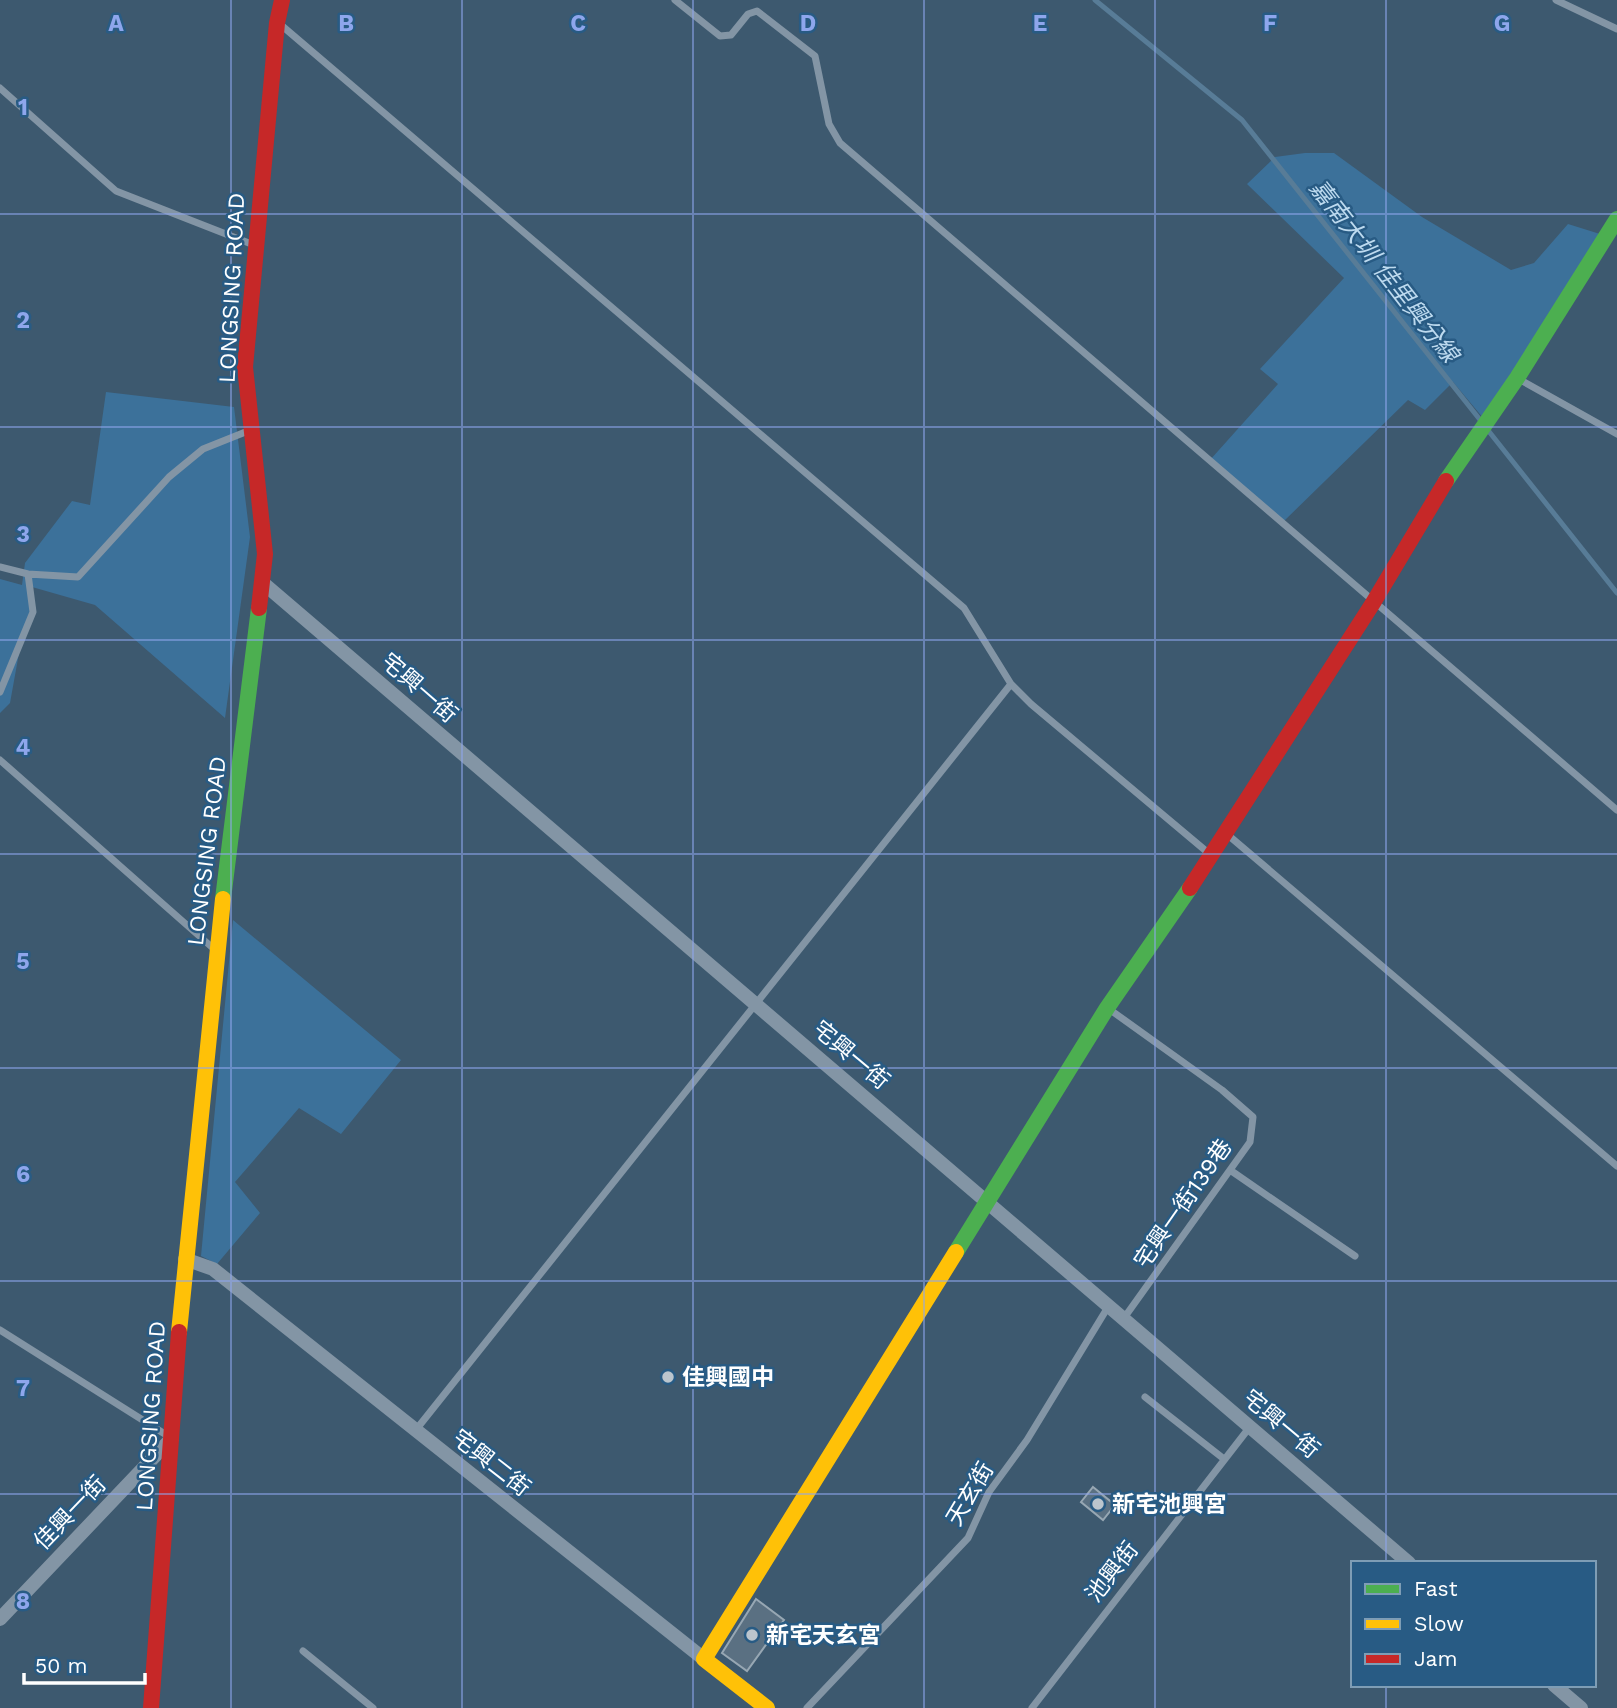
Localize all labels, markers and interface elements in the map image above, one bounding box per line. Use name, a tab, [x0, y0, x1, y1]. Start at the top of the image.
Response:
text: A	[108, 10, 124, 37]
text: B	[338, 10, 354, 37]
text: C	[570, 10, 586, 37]
text: D	[800, 10, 816, 37]
text: E	[1033, 10, 1047, 37]
text: F	[1263, 10, 1277, 37]
text: G	[1494, 10, 1510, 37]
text: 1	[18, 94, 28, 121]
water label: 嘉南大圳 佳里興分線	[1304, 174, 1466, 370]
street label: LONGSING ROAD	[214, 192, 250, 384]
text: 2	[16, 307, 30, 334]
text: 3	[16, 521, 30, 548]
street label: 宅興一街	[375, 648, 463, 728]
text: 4	[16, 734, 31, 761]
street label: LONGSING ROAD	[182, 755, 232, 947]
text: 5	[16, 948, 30, 975]
street label: 宅興一街	[807, 1015, 895, 1095]
street label: 宅興一街139巷	[1128, 1134, 1238, 1274]
text: 6	[16, 1161, 30, 1188]
street label: LONGSING ROAD	[131, 1320, 171, 1512]
place label: 佳興國中	[682, 1364, 774, 1391]
marker: 佳興國中	[660, 1369, 676, 1385]
text: 7	[16, 1375, 30, 1402]
street label: 宅興一街	[1237, 1384, 1325, 1464]
street label: 宅興二街	[446, 1424, 536, 1502]
street label: 天玄街	[941, 1457, 999, 1531]
street label: 佳興一街	[28, 1471, 112, 1555]
place label: 新宅池興宮	[1112, 1491, 1227, 1518]
marker: 新宅池興宮	[1090, 1496, 1106, 1512]
street label: 池興街	[1080, 1537, 1144, 1607]
legend	[1351, 1561, 1596, 1687]
text: Fast	[1414, 1576, 1458, 1601]
text: 8	[16, 1588, 30, 1615]
text: Slow	[1414, 1611, 1464, 1636]
place label: 新宅天玄宮	[766, 1622, 881, 1649]
marker: 新宅天玄宮	[744, 1627, 760, 1643]
scale bar	[24, 1642, 145, 1686]
text: Jam	[1414, 1646, 1457, 1671]
text: 50 m	[35, 1653, 87, 1678]

